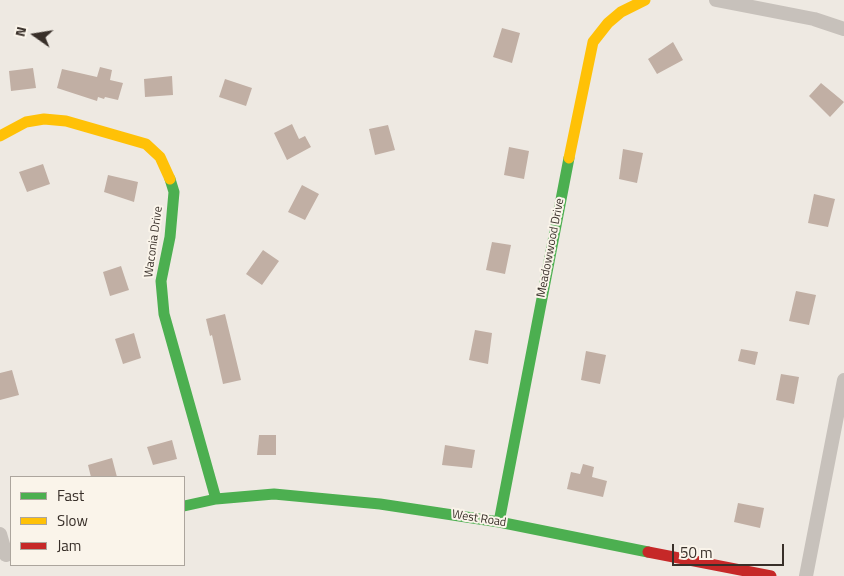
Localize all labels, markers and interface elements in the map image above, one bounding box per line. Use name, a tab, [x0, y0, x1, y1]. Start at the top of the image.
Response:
north arrow	[10, 10, 60, 60]
text: N	[9, 24, 31, 39]
street label: Meadowwood Drive	[534, 197, 568, 299]
street label: Waconia Drive	[142, 205, 166, 279]
legend	[10, 476, 185, 566]
text: Fast	[57, 484, 84, 507]
street label: West Road	[451, 508, 507, 530]
text: Slow	[57, 509, 88, 532]
text: Jam	[57, 534, 81, 557]
scale bar	[674, 534, 786, 566]
text: 50 m	[680, 541, 713, 564]

